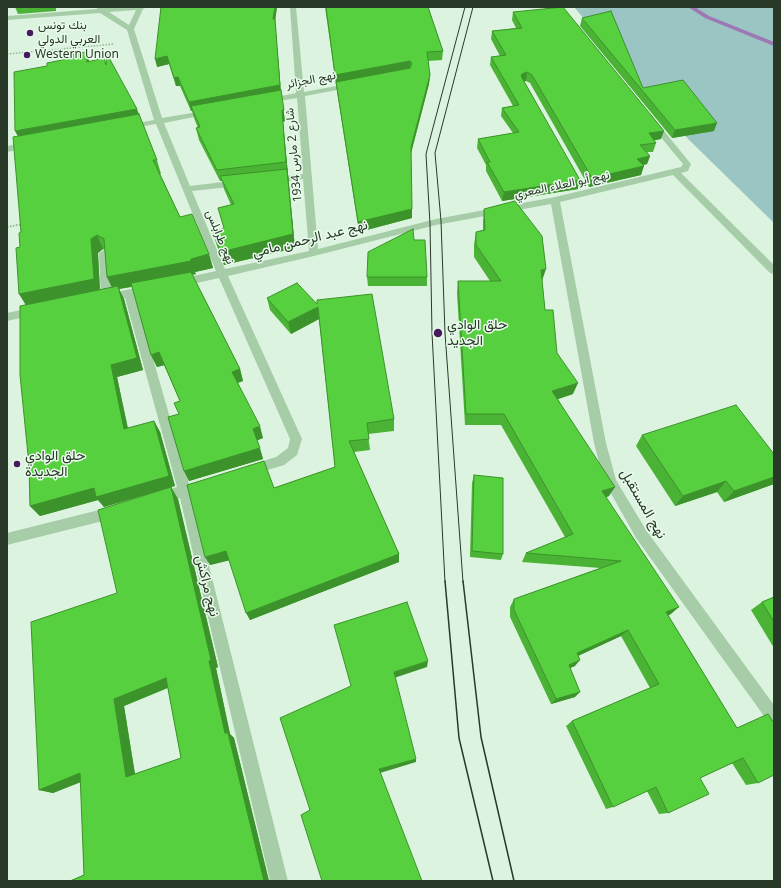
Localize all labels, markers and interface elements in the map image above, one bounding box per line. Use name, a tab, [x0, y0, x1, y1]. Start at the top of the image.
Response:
place label: بنك تونس العربي الدولي	[38, 19, 100, 47]
marker: بنك تونس العربي الدولي	[25, 28, 35, 38]
place label: Western Union	[35, 48, 119, 62]
marker: Western Union	[22, 50, 32, 60]
street label: نهج الجزائر	[285, 68, 337, 92]
street label: شارع 2 مارس 1934	[283, 107, 305, 203]
street label: نهج أبو العلاء المعري	[513, 168, 611, 202]
street label: نهج طرابلس	[203, 208, 237, 266]
street label: نهج عبد الرحمن مامي	[251, 217, 369, 261]
place label: حلق الوادي الجديد	[447, 317, 507, 350]
marker: حلق الوادي الجديد	[432, 327, 444, 339]
place label: حلق الوادي الجديدة	[25, 448, 85, 480]
marker: حلق الوادي الجديدة	[12, 459, 22, 469]
street label: نهج المستقبل	[616, 466, 670, 542]
street label: نهج مراكش	[191, 553, 223, 619]

